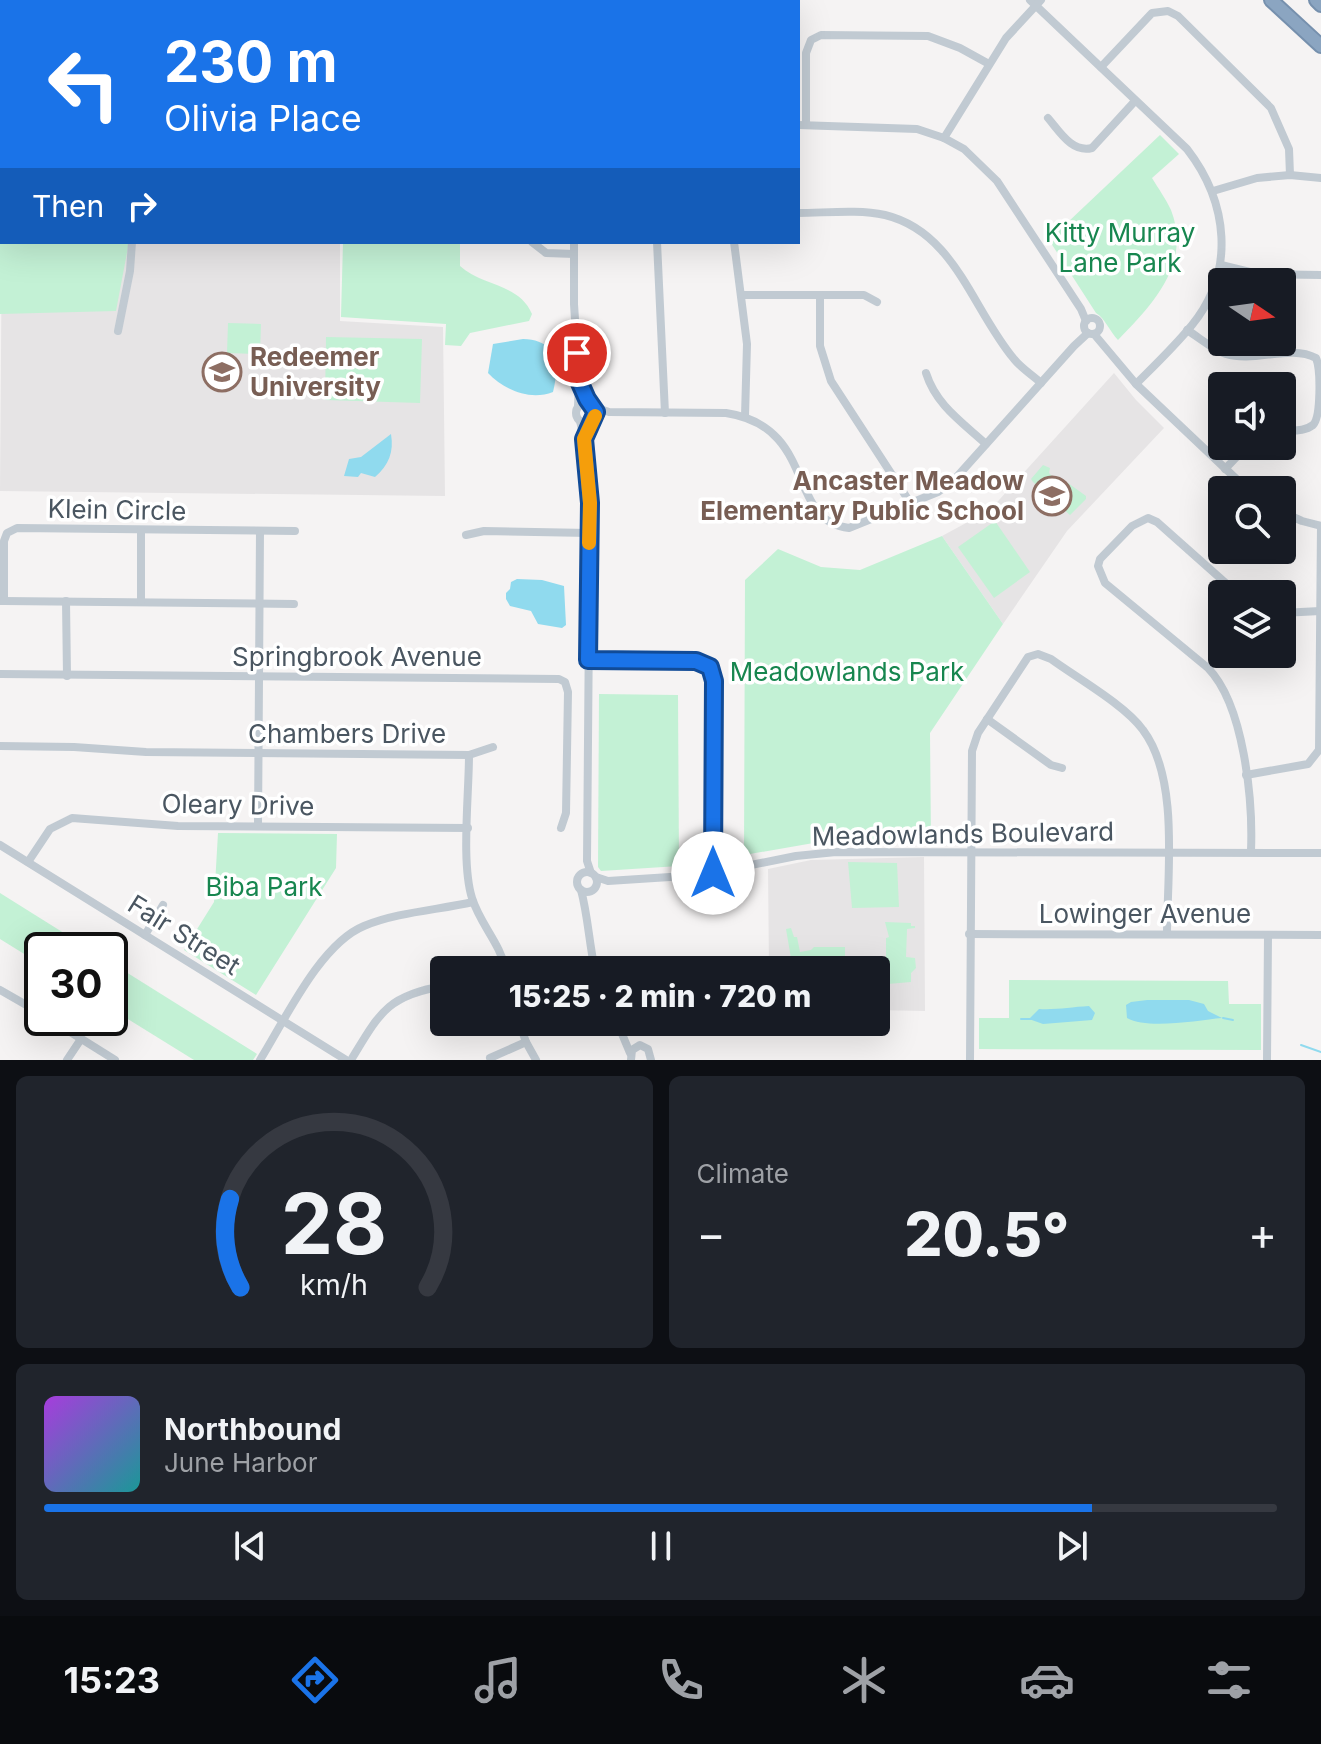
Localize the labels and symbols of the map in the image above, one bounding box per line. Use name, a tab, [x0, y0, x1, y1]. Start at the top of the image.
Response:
park label: Kitty Murray Lane Park	[1045, 217, 1195, 278]
north arrow	[1208, 268, 1296, 356]
pin	[543, 319, 611, 387]
place label: Redeemer University	[250, 341, 381, 402]
school or university icon: Redeemer University	[201, 351, 243, 393]
place label: Ancaster Meadow Elementary Public School	[700, 465, 1024, 526]
school or university icon: Ancaster Meadow Elementary Public School	[1031, 475, 1073, 517]
street label: Klein Circle	[47, 493, 187, 526]
street label: Springbrook Avenue	[232, 641, 482, 672]
park label: Meadowlands Park	[730, 656, 964, 687]
street label: Chambers Drive	[248, 718, 446, 749]
street label: Oleary Drive	[161, 788, 315, 821]
street label: Meadowlands Boulevard	[812, 815, 1114, 852]
position arrow	[671, 831, 755, 915]
park label: Biba Park	[205, 871, 323, 902]
street label: Fair Street	[123, 888, 246, 981]
street label: Lowinger Avenue	[1039, 898, 1251, 929]
speed limit sign: 30	[24, 932, 128, 1036]

